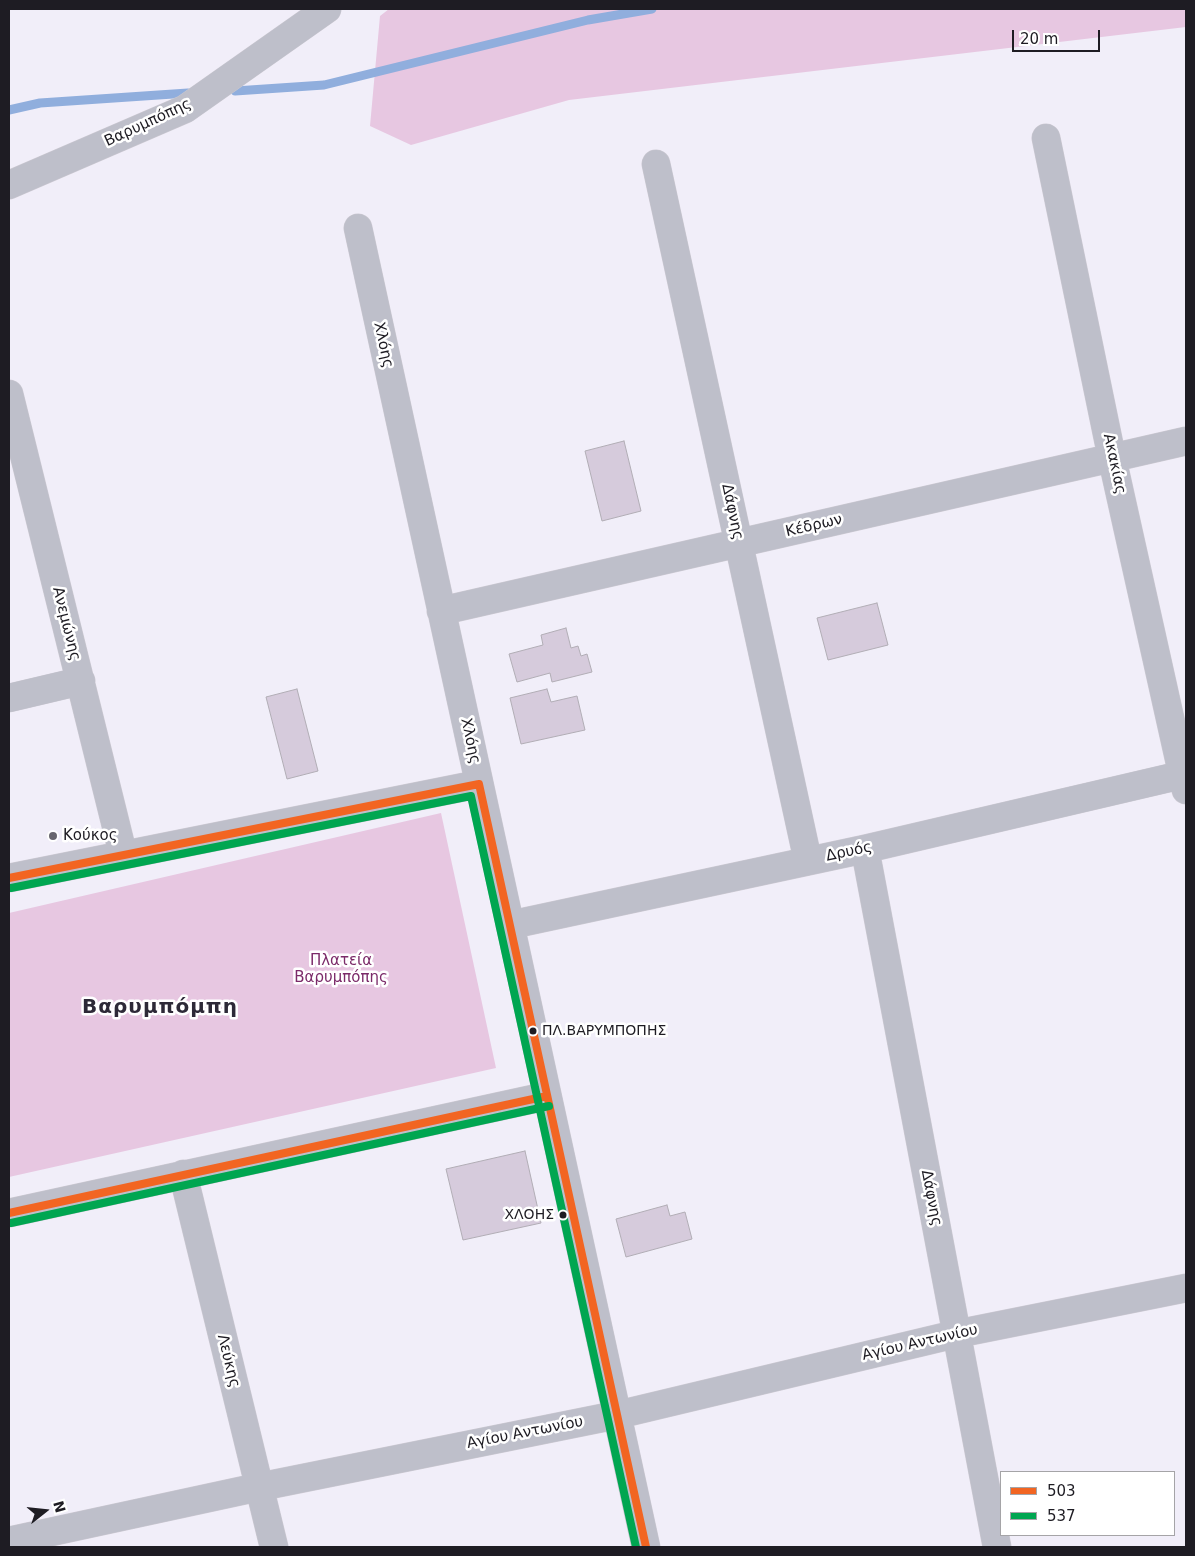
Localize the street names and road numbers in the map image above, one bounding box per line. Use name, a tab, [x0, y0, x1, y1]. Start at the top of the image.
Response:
street label: Βαρυμπόπης	[102, 95, 194, 151]
street label: Χλόης	[369, 320, 397, 370]
street label: Ακακίας	[1099, 432, 1129, 496]
street label: Δάφνης	[717, 482, 747, 542]
street label: Κέδρων	[784, 511, 844, 541]
street label: Ανεμώνης	[48, 585, 84, 663]
street label: Χλόης	[456, 716, 484, 766]
street label: Δρυός	[824, 838, 874, 866]
street label: Δάφνης	[917, 1168, 945, 1228]
street label: Αγίου Αντωνίου	[860, 1321, 980, 1365]
street label: Λεύκης	[213, 1333, 243, 1389]
street label: Αγίου Αντωνίου	[465, 1413, 585, 1453]

